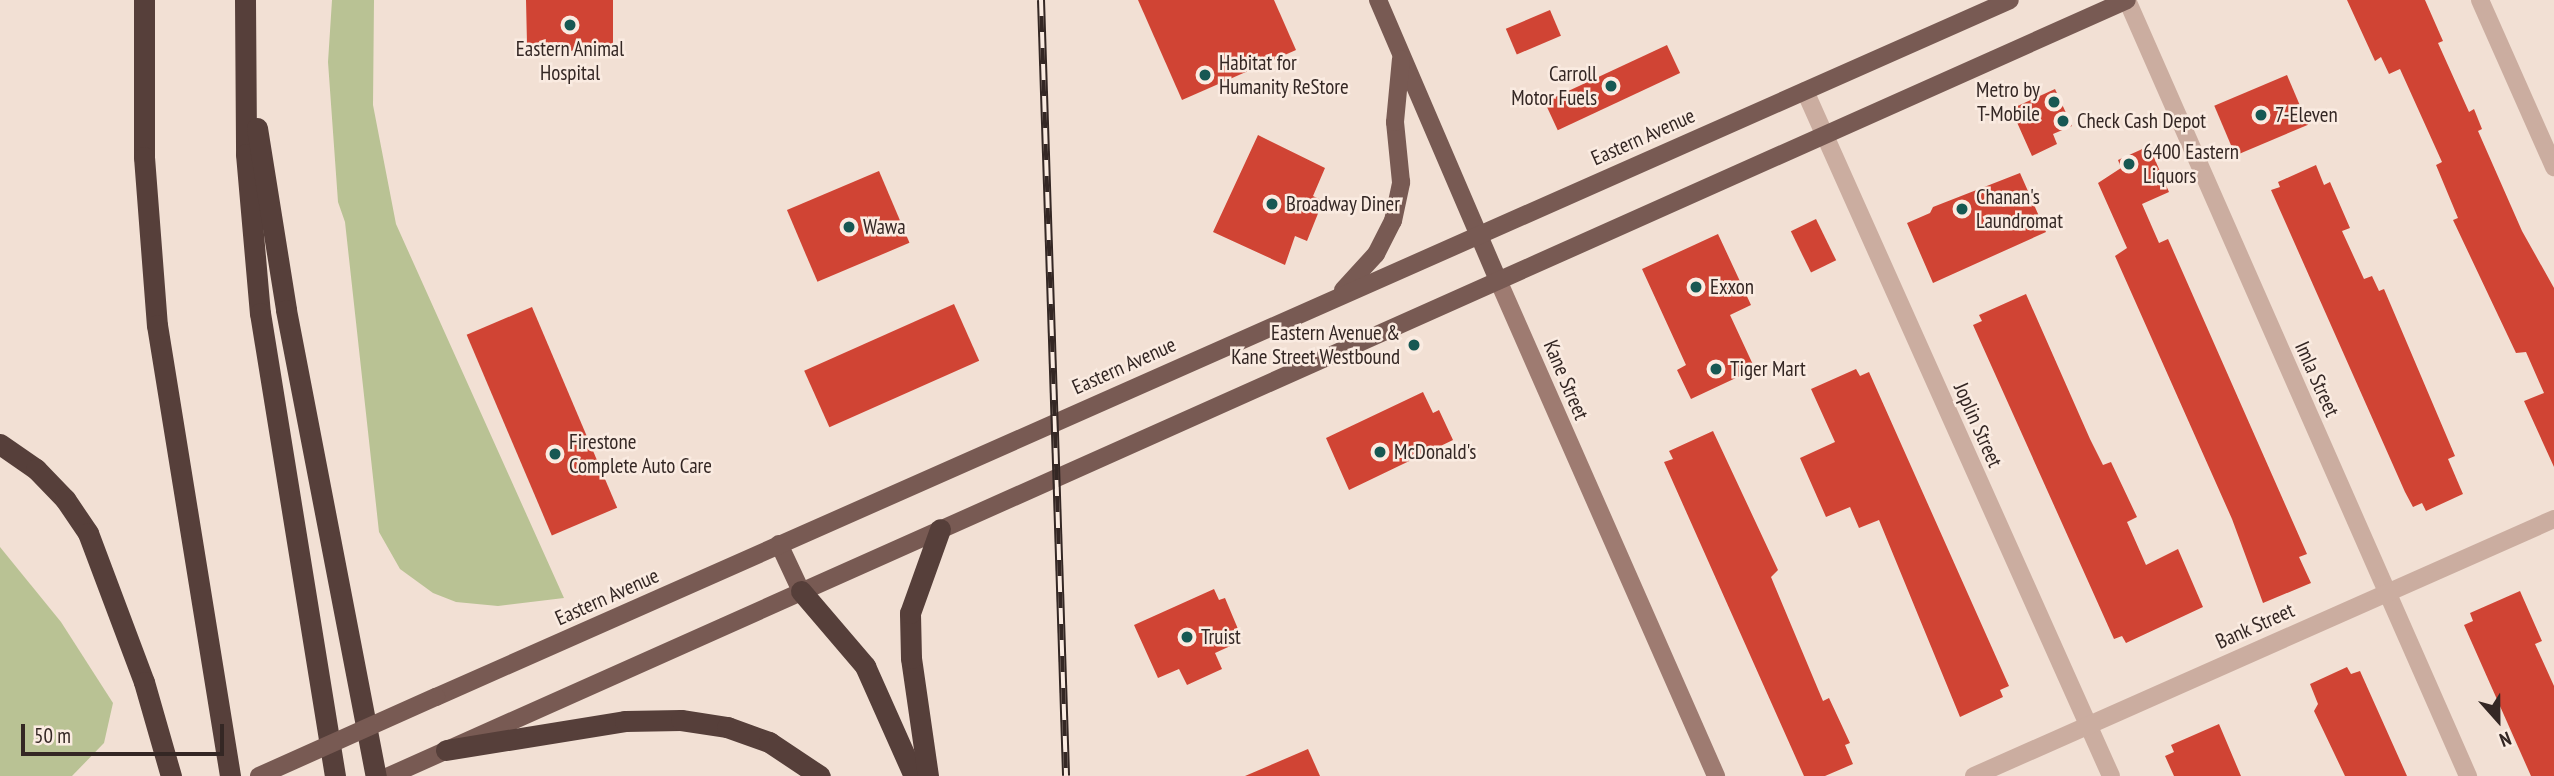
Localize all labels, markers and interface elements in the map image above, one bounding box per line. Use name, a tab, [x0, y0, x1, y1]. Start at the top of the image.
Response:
marker: Eastern Animal Hospital	[562, 17, 578, 33]
place label: Eastern Animal Hospital	[516, 36, 624, 86]
place label: Habitat for Humanity ReStore	[1219, 50, 1349, 100]
place label: Carroll Motor Fuels	[1511, 61, 1597, 111]
marker: Habitat for Humanity ReStore	[1197, 67, 1213, 83]
place label: Metro by T-Mobile	[1976, 77, 2040, 127]
marker: Carroll Motor Fuels	[1603, 78, 1619, 94]
marker: Metro by T-Mobile	[2046, 94, 2062, 110]
place label: 7-Eleven	[2275, 102, 2338, 128]
street label: Eastern Avenue	[1587, 103, 1699, 171]
marker: 7-Eleven	[2253, 107, 2269, 123]
place label: Check Cash Depot	[2077, 108, 2207, 134]
marker: Check Cash Depot	[2055, 113, 2071, 129]
place label: 6400 Eastern Liquors	[2143, 139, 2239, 189]
marker: 6400 Eastern Liquors	[2121, 156, 2137, 172]
place label: Chanan's Laundromat	[1976, 184, 2063, 234]
place label: Broadway Diner	[1286, 191, 1401, 217]
marker: Broadway Diner	[1264, 196, 1280, 212]
marker: Chanan's Laundromat	[1954, 201, 1970, 217]
place label: Wawa	[863, 214, 906, 240]
marker: Wawa	[841, 219, 857, 235]
place label: Exxon	[1710, 274, 1754, 300]
marker: Exxon	[1688, 279, 1704, 295]
place label: Eastern Avenue & Kane Street Westbound	[1231, 320, 1400, 370]
street label: Eastern Avenue	[1068, 332, 1180, 400]
street label: Kane Street	[1538, 336, 1594, 424]
marker: Eastern Avenue & Kane Street Westbound	[1406, 337, 1422, 353]
street label: Imla Street	[2289, 337, 2345, 421]
place label: Tiger Mart	[1730, 356, 1806, 382]
marker: Tiger Mart	[1708, 361, 1724, 377]
street label: Joplin Street	[1948, 379, 2008, 471]
place label: Firestone Complete Auto Care	[569, 429, 713, 479]
place label: McDonald's	[1394, 439, 1476, 465]
marker: McDonald's	[1372, 444, 1388, 460]
marker: Firestone Complete Auto Care	[547, 446, 563, 462]
street label: Eastern Avenue	[551, 563, 663, 631]
street label: Bank Street	[2212, 597, 2298, 655]
place label: Truist	[1201, 624, 1241, 650]
marker: Truist	[1179, 629, 1195, 645]
north arrow	[2463, 685, 2533, 755]
scale bar	[24, 710, 228, 754]
text: 50 m	[34, 722, 71, 749]
text: N	[2496, 727, 2515, 753]

